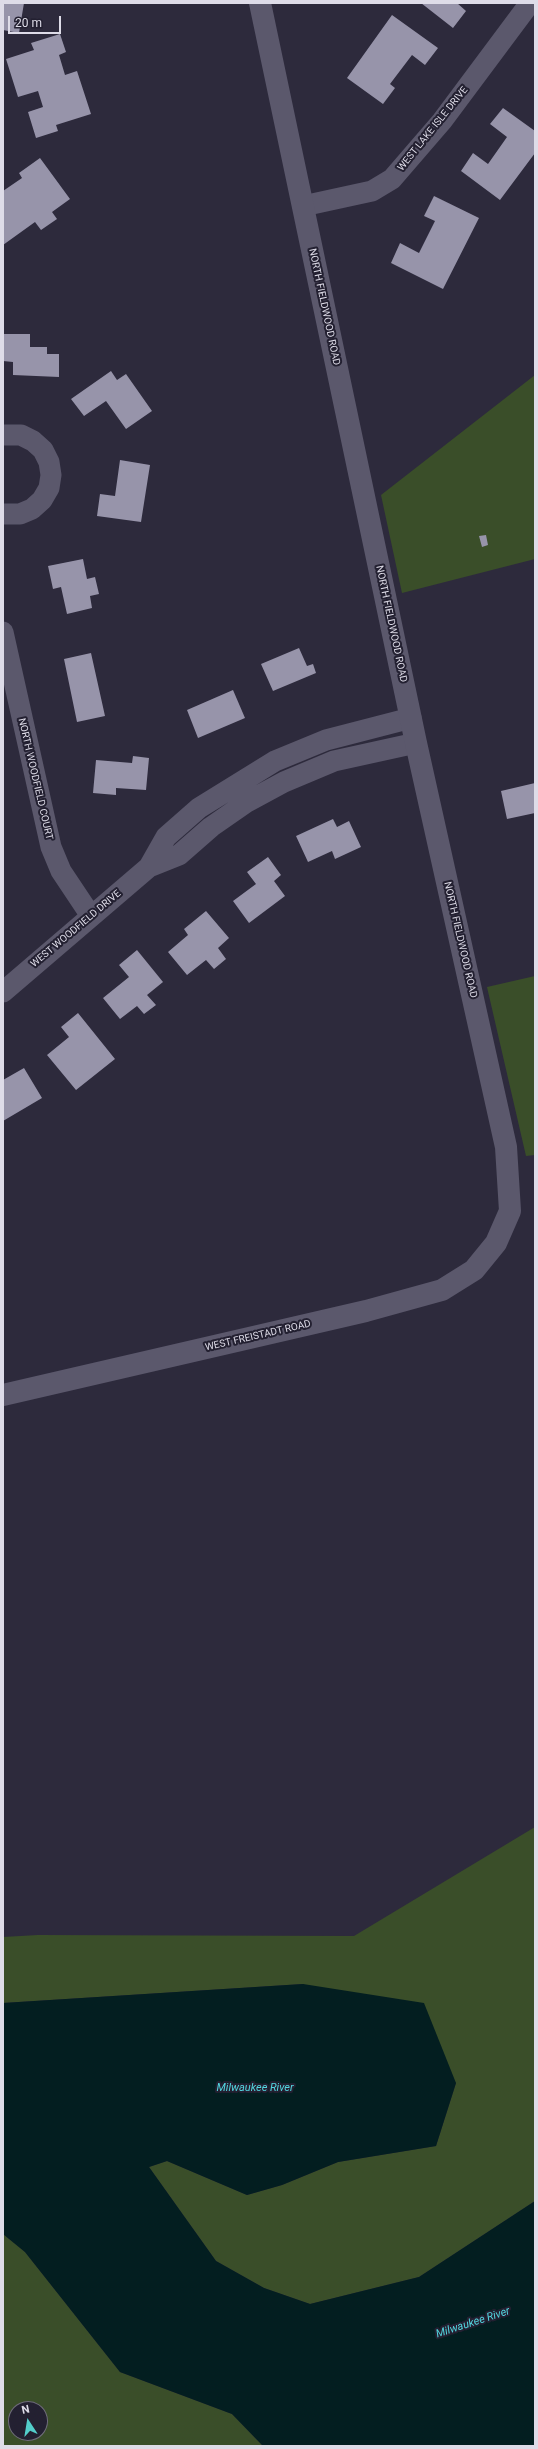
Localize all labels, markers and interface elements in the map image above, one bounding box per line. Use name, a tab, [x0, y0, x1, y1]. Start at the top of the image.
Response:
scale bar	[10, 8, 63, 34]
text: 20 m	[15, 16, 42, 30]
street label: WEST LAKE ISLE DRIVE	[395, 84, 471, 174]
street label: NORTH FIELDWOOD ROAD	[306, 248, 342, 366]
street label: NORTH FIELDWOOD ROAD	[373, 565, 409, 683]
street label: NORTH WOODFIELD COURT	[15, 717, 55, 841]
street label: NORTH FIELDWOOD ROAD	[441, 881, 479, 999]
street label: WEST WOODFIELD DRIVE	[28, 888, 124, 970]
street label: WEST FREISTADT ROAD	[204, 1318, 312, 1354]
water label: Milwaukee River	[216, 2081, 294, 2095]
water label: Milwaukee River	[434, 2305, 512, 2341]
north arrow	[8, 2401, 48, 2441]
text: N	[20, 2403, 31, 2417]

